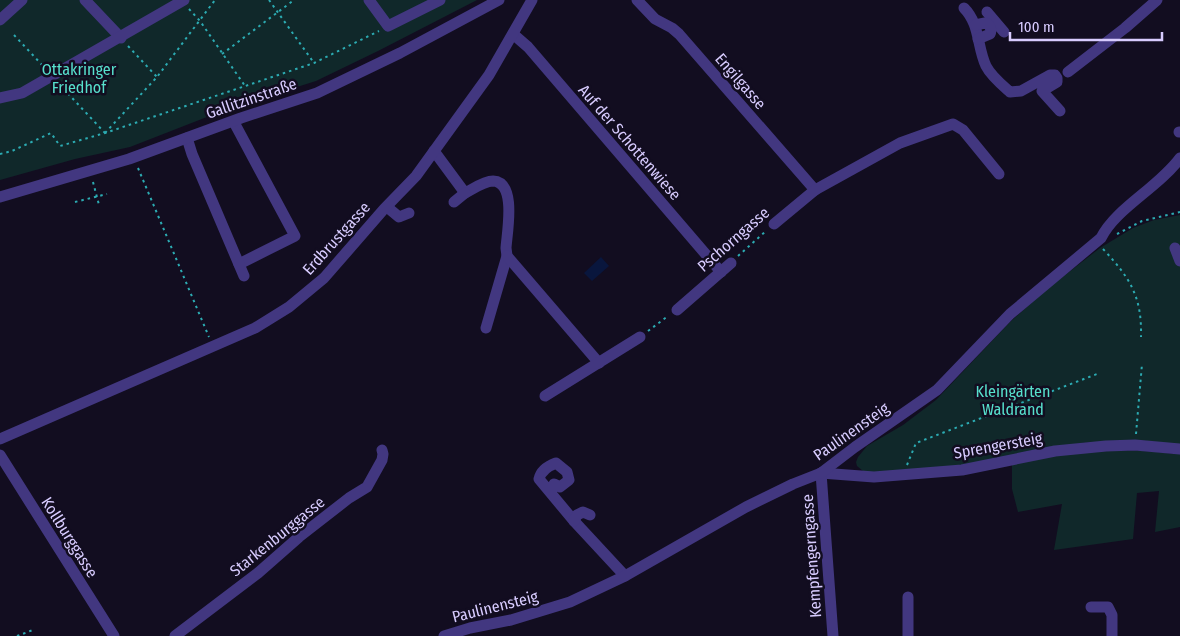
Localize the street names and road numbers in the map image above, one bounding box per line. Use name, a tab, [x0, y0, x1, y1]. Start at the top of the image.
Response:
street label: Engilgasse	[711, 49, 770, 113]
street label: Gallitzinstraße	[203, 74, 299, 123]
street label: Auf der Schottenwiese	[574, 81, 685, 204]
street label: Erdbrustgasse	[299, 198, 374, 279]
street label: Pschorngasse	[694, 203, 773, 276]
street label: Paulinensteig	[810, 398, 893, 464]
street label: Sprengersteig	[952, 428, 1044, 463]
street label: Starkenburggasse	[226, 492, 329, 580]
street label: Kollburggasse	[37, 494, 102, 581]
street label: Kempfengerngasse	[798, 494, 825, 618]
street label: Paulinensteig	[450, 587, 541, 626]

